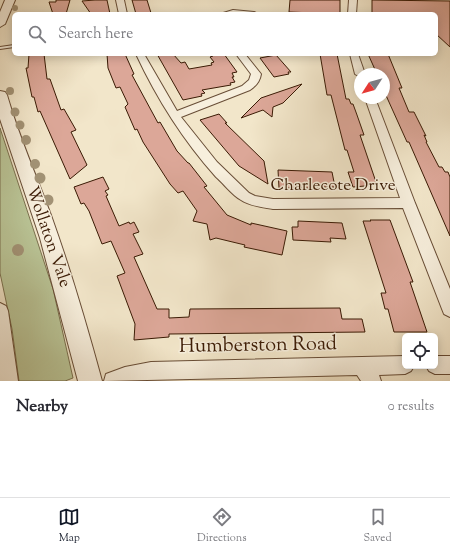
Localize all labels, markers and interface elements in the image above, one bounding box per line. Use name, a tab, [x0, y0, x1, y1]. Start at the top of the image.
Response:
search box	[12, 12, 438, 56]
icon: search	[26, 23, 48, 45]
text: Search here	[58, 24, 133, 45]
north arrow	[354, 68, 390, 104]
street label: Charlecote Drive	[270, 174, 396, 198]
street label: Wollaton Vale	[19, 183, 77, 291]
street label: Humberston Road	[179, 330, 337, 362]
map controls	[402, 333, 438, 369]
button: locate	[402, 333, 438, 369]
text: Nearby	[16, 395, 68, 419]
text: 0 results	[388, 398, 434, 416]
tab: Map	[58, 506, 80, 546]
tab: Directions	[197, 506, 247, 546]
tab: Saved	[363, 506, 392, 546]

